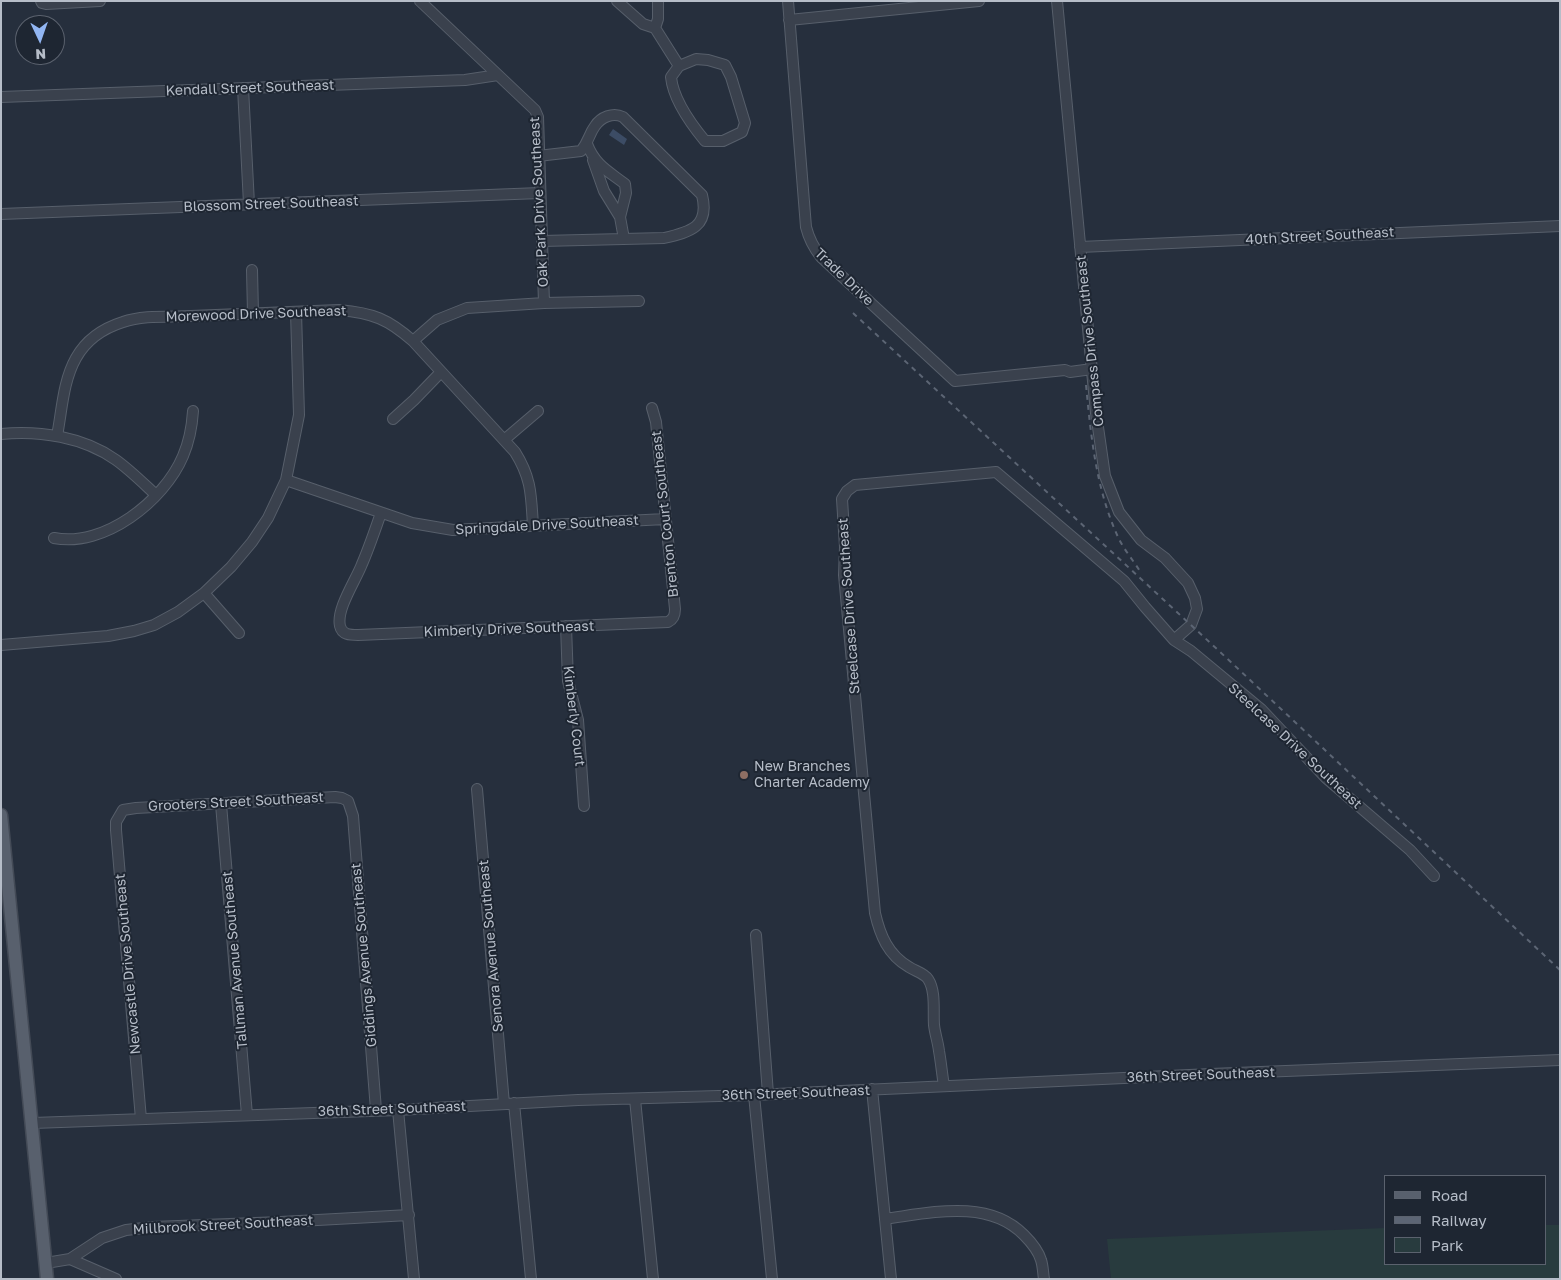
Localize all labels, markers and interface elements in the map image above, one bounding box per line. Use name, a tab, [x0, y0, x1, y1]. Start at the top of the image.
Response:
north arrow	[15, 15, 65, 65]
text: N	[35, 46, 47, 63]
street label: Kendall Street Southeast	[165, 77, 335, 99]
street label: Oak Park Drive Southeast	[526, 116, 552, 288]
street label: Blossom Street Southeast	[183, 193, 359, 215]
street label: 40th Street Southeast	[1245, 224, 1395, 248]
street label: Trade Drive	[811, 245, 877, 309]
street label: Compass Drive Southeast	[1073, 254, 1107, 428]
street label: Morewood Drive Southeast	[165, 302, 347, 326]
street label: Brenton Court Southeast	[648, 430, 682, 598]
street label: Springdale Drive Southeast	[455, 512, 639, 538]
street label: Steelcase Drive Southeast	[834, 517, 864, 695]
street label: Kimberly Drive Southeast	[423, 618, 595, 640]
street label: Kimberly Court	[559, 665, 589, 767]
street label: Steelcase Drive Southeast	[1225, 680, 1365, 812]
place label: New Branches Charter Academy	[754, 759, 870, 792]
marker: New Branches Charter Academy	[738, 769, 750, 781]
street label: Grooters Street Southeast	[148, 789, 324, 815]
street label: Senora Avenue Southeast	[475, 859, 507, 1033]
street label: Giddings Avenue Southeast	[348, 862, 380, 1048]
street label: Tallman Avenue Southeast	[219, 870, 251, 1050]
street label: Newcastle Drive Southeast	[112, 873, 144, 1055]
street label: 36th Street Southeast	[1127, 1064, 1275, 1086]
street label: 36th Street Southeast	[722, 1082, 870, 1104]
street label: 36th Street Southeast	[318, 1098, 466, 1120]
legend	[1384, 1175, 1546, 1265]
text: Road	[1431, 1186, 1468, 1204]
text: Railway	[1431, 1211, 1487, 1229]
street label: Millbrook Street Southeast	[132, 1212, 314, 1238]
text: Park	[1431, 1236, 1463, 1254]

